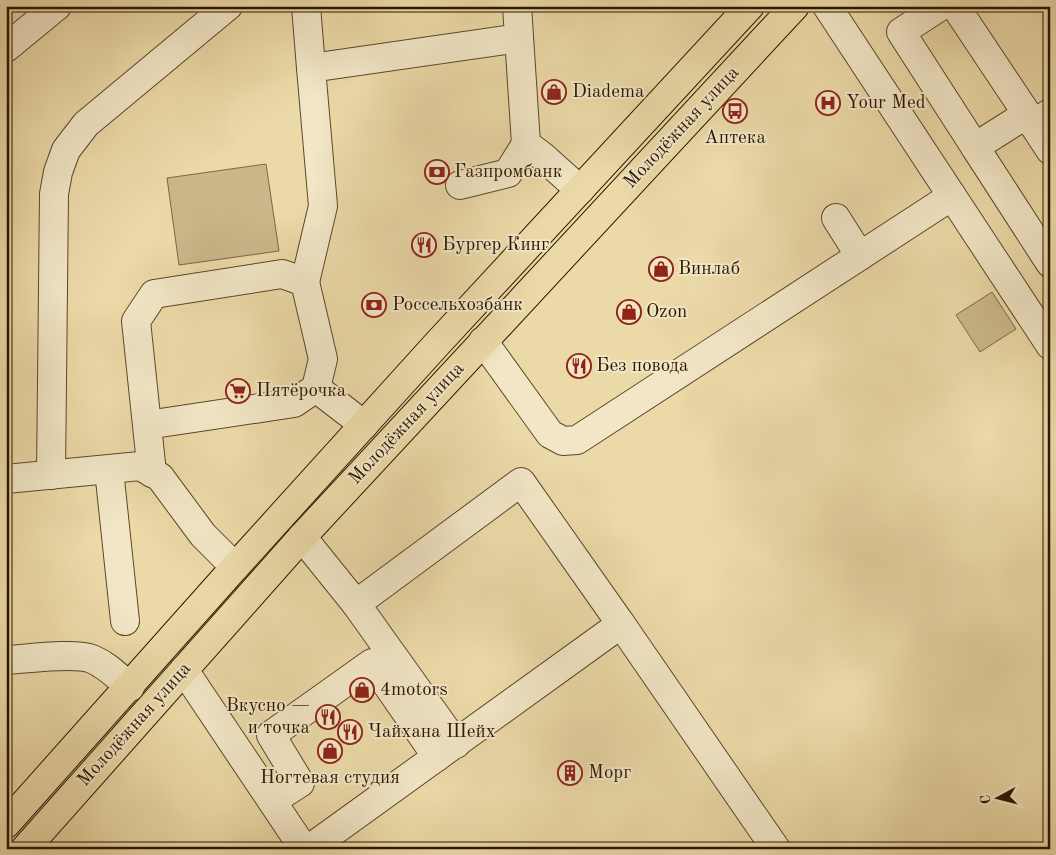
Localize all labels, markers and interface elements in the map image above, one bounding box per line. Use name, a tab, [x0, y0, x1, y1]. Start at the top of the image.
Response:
street label: Молодёжная улица	[621, 63, 744, 193]
shop icon: Diadema	[541, 79, 567, 105]
place label: Diadema	[572, 83, 645, 102]
hospital icon: Your Med	[815, 90, 841, 116]
place label: Your Med	[846, 94, 926, 113]
bus stop icon: Аптека	[722, 98, 748, 124]
place label: Аптека	[704, 129, 766, 148]
bank icon: Газпромбанк	[424, 159, 450, 185]
place label: Газпромбанк	[454, 163, 563, 182]
restaurant icon: Бургер Кинг	[411, 232, 437, 258]
place label: Бургер Кинг	[442, 236, 549, 255]
shop icon: Винлаб	[648, 256, 674, 282]
place label: Винлаб	[678, 260, 740, 279]
bank icon: Россельхозбанк	[361, 292, 387, 318]
place label: Россельхозбанк	[392, 296, 523, 315]
shop icon: Ozon	[616, 299, 642, 325]
place label: Ozon	[646, 303, 687, 322]
restaurant icon: Без повода	[566, 353, 592, 379]
place label: Без повода	[596, 357, 689, 376]
street label: Молодёжная улица	[346, 359, 469, 489]
supermarket icon: Пятёрочка	[225, 378, 251, 404]
place label: Пятёрочка	[256, 382, 347, 401]
street label: Молодёжная улица	[75, 659, 196, 790]
shop icon: 4motors	[349, 677, 375, 703]
place label: 4motors	[380, 681, 448, 700]
place label: Вкусно — и точка	[226, 697, 311, 738]
restaurant icon: Вкусно — и точка	[315, 704, 341, 730]
restaurant icon: Чайхана Шейх	[337, 719, 363, 745]
place label: Чайхана Шейх	[368, 723, 496, 742]
shop icon: Ногтевая студия	[317, 738, 343, 764]
building icon: Морг	[557, 760, 583, 786]
place label: Морг	[588, 764, 631, 783]
place label: Ногтевая студия	[260, 769, 400, 788]
north arrow	[974, 772, 1024, 822]
text: С	[979, 794, 994, 805]

